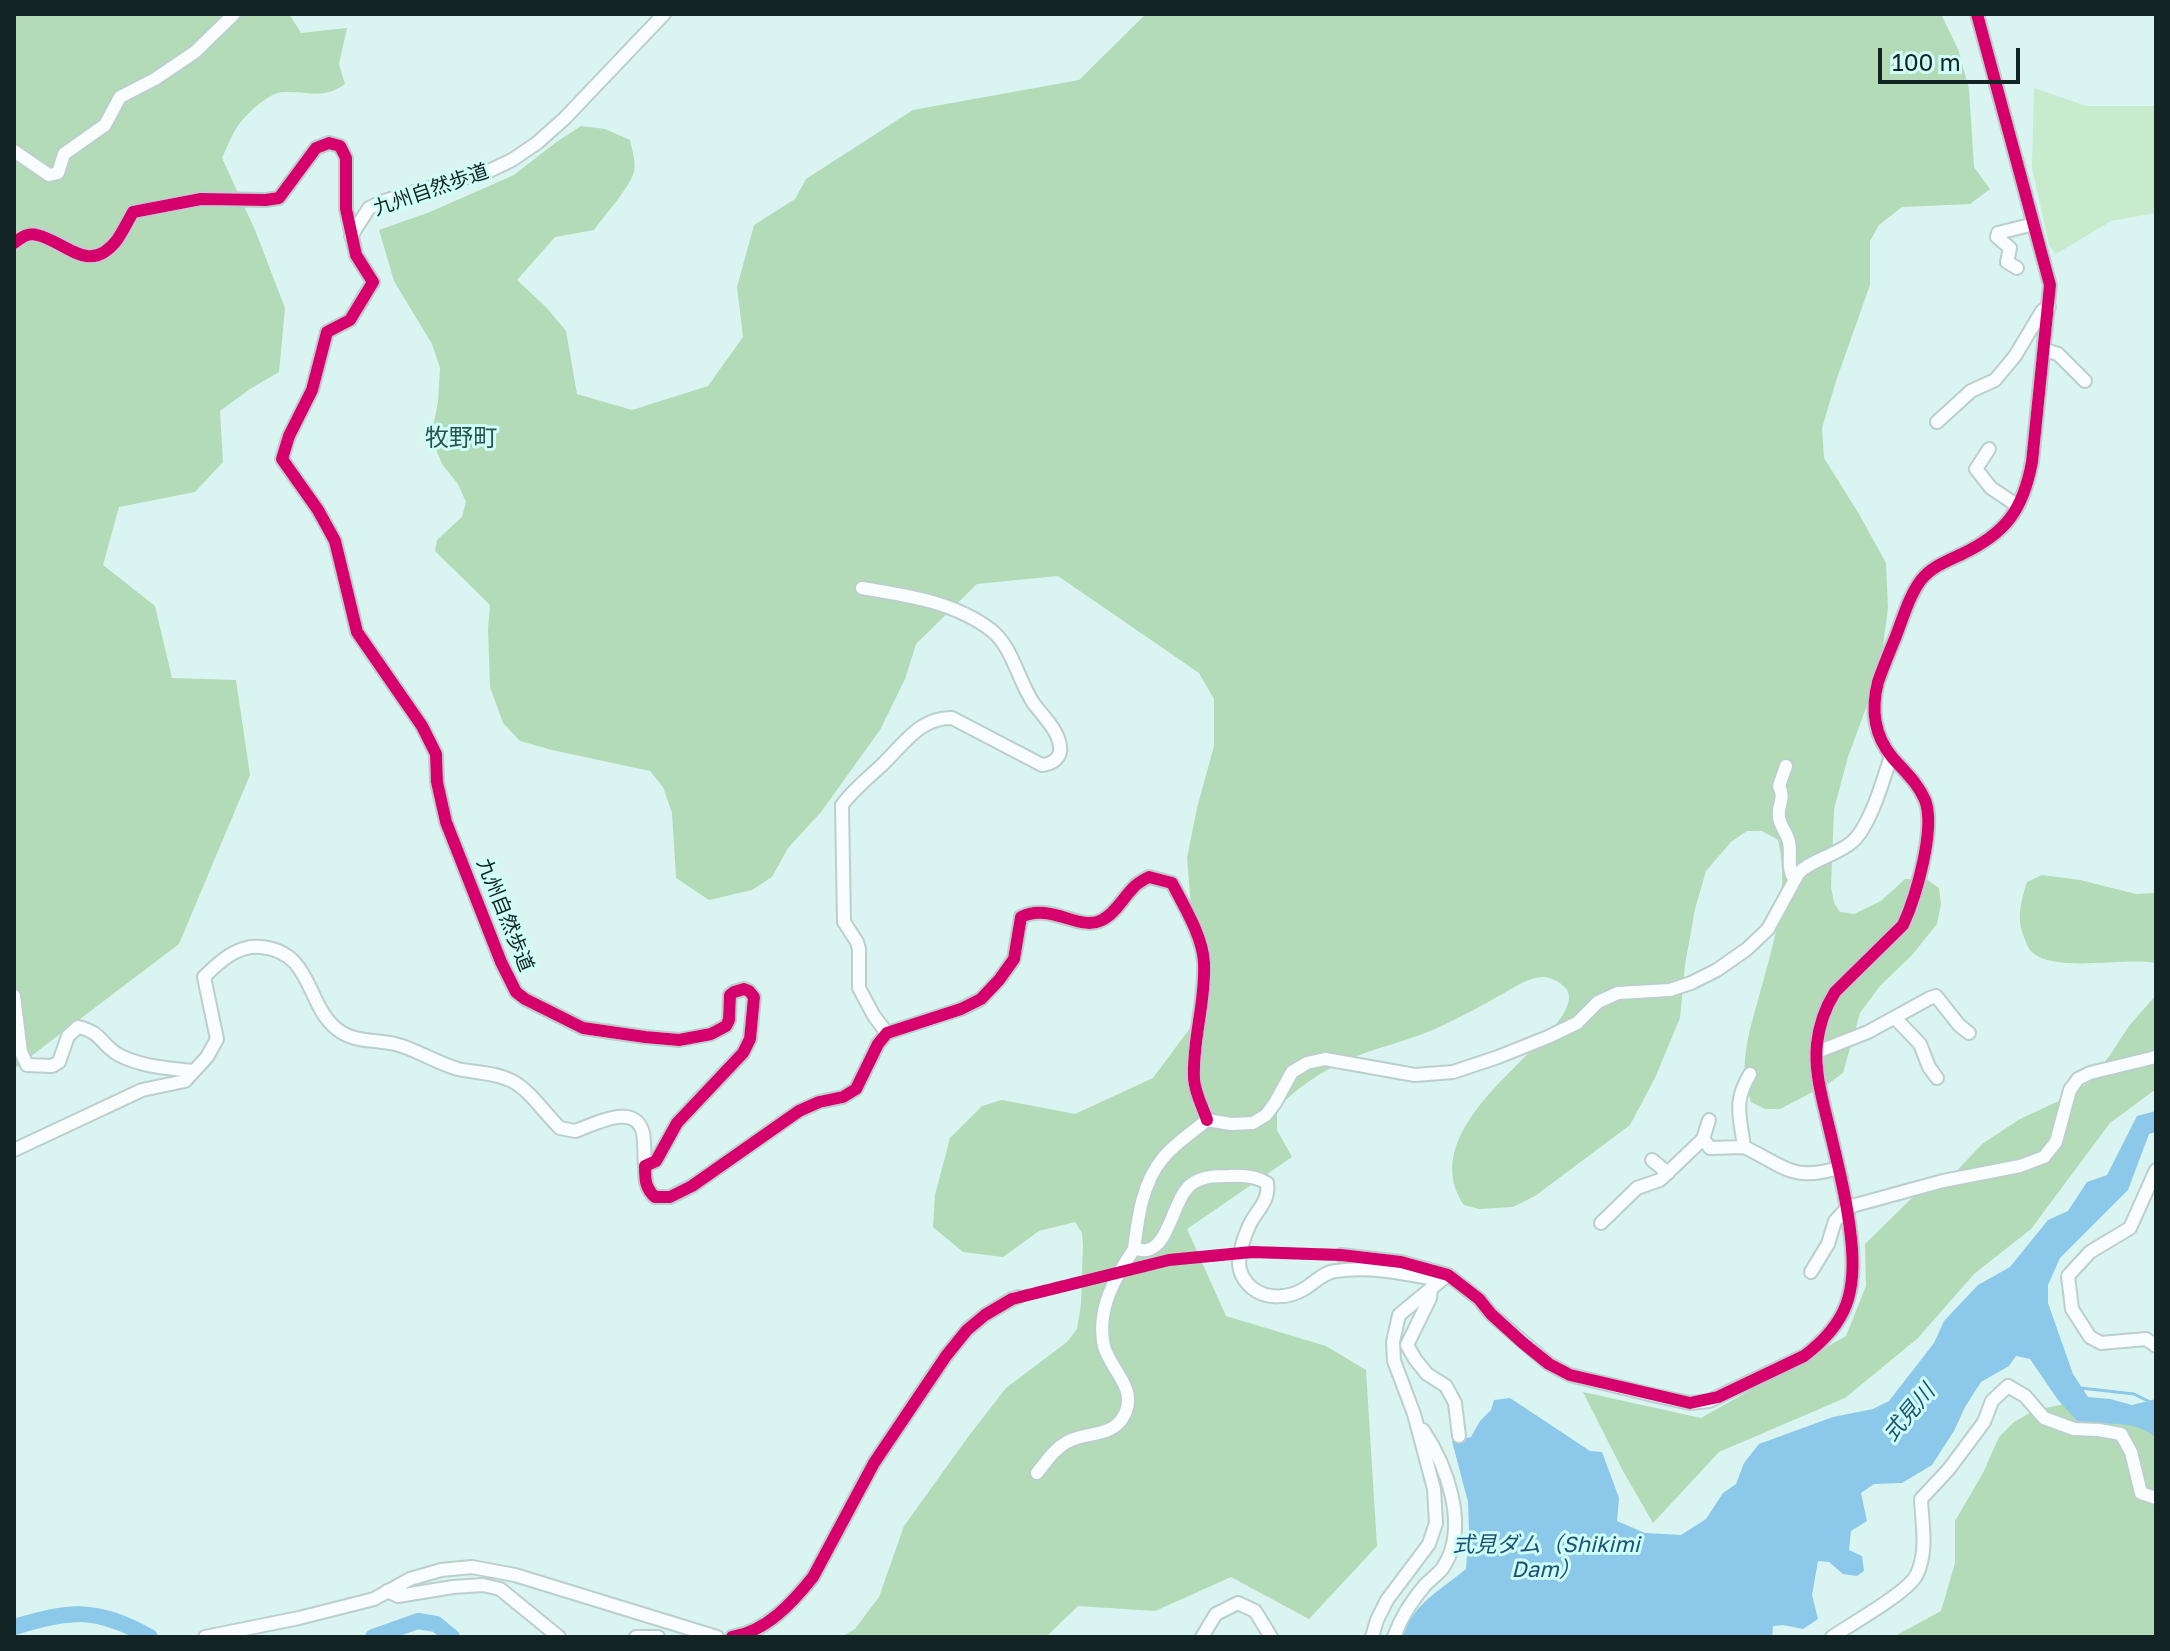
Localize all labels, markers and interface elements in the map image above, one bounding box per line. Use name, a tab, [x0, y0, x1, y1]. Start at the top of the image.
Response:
scale bar	[1882, 32, 2024, 82]
text: 100 m	[1892, 47, 1961, 76]
street label: 九州自然歩道	[370, 159, 492, 221]
district label: 牧野町	[425, 424, 497, 452]
street label: 九州自然歩道	[471, 855, 539, 975]
water label: 式見川	[1878, 1379, 1940, 1447]
water label: 式見ダム（Shikimi Dam）	[1452, 1532, 1640, 1584]

